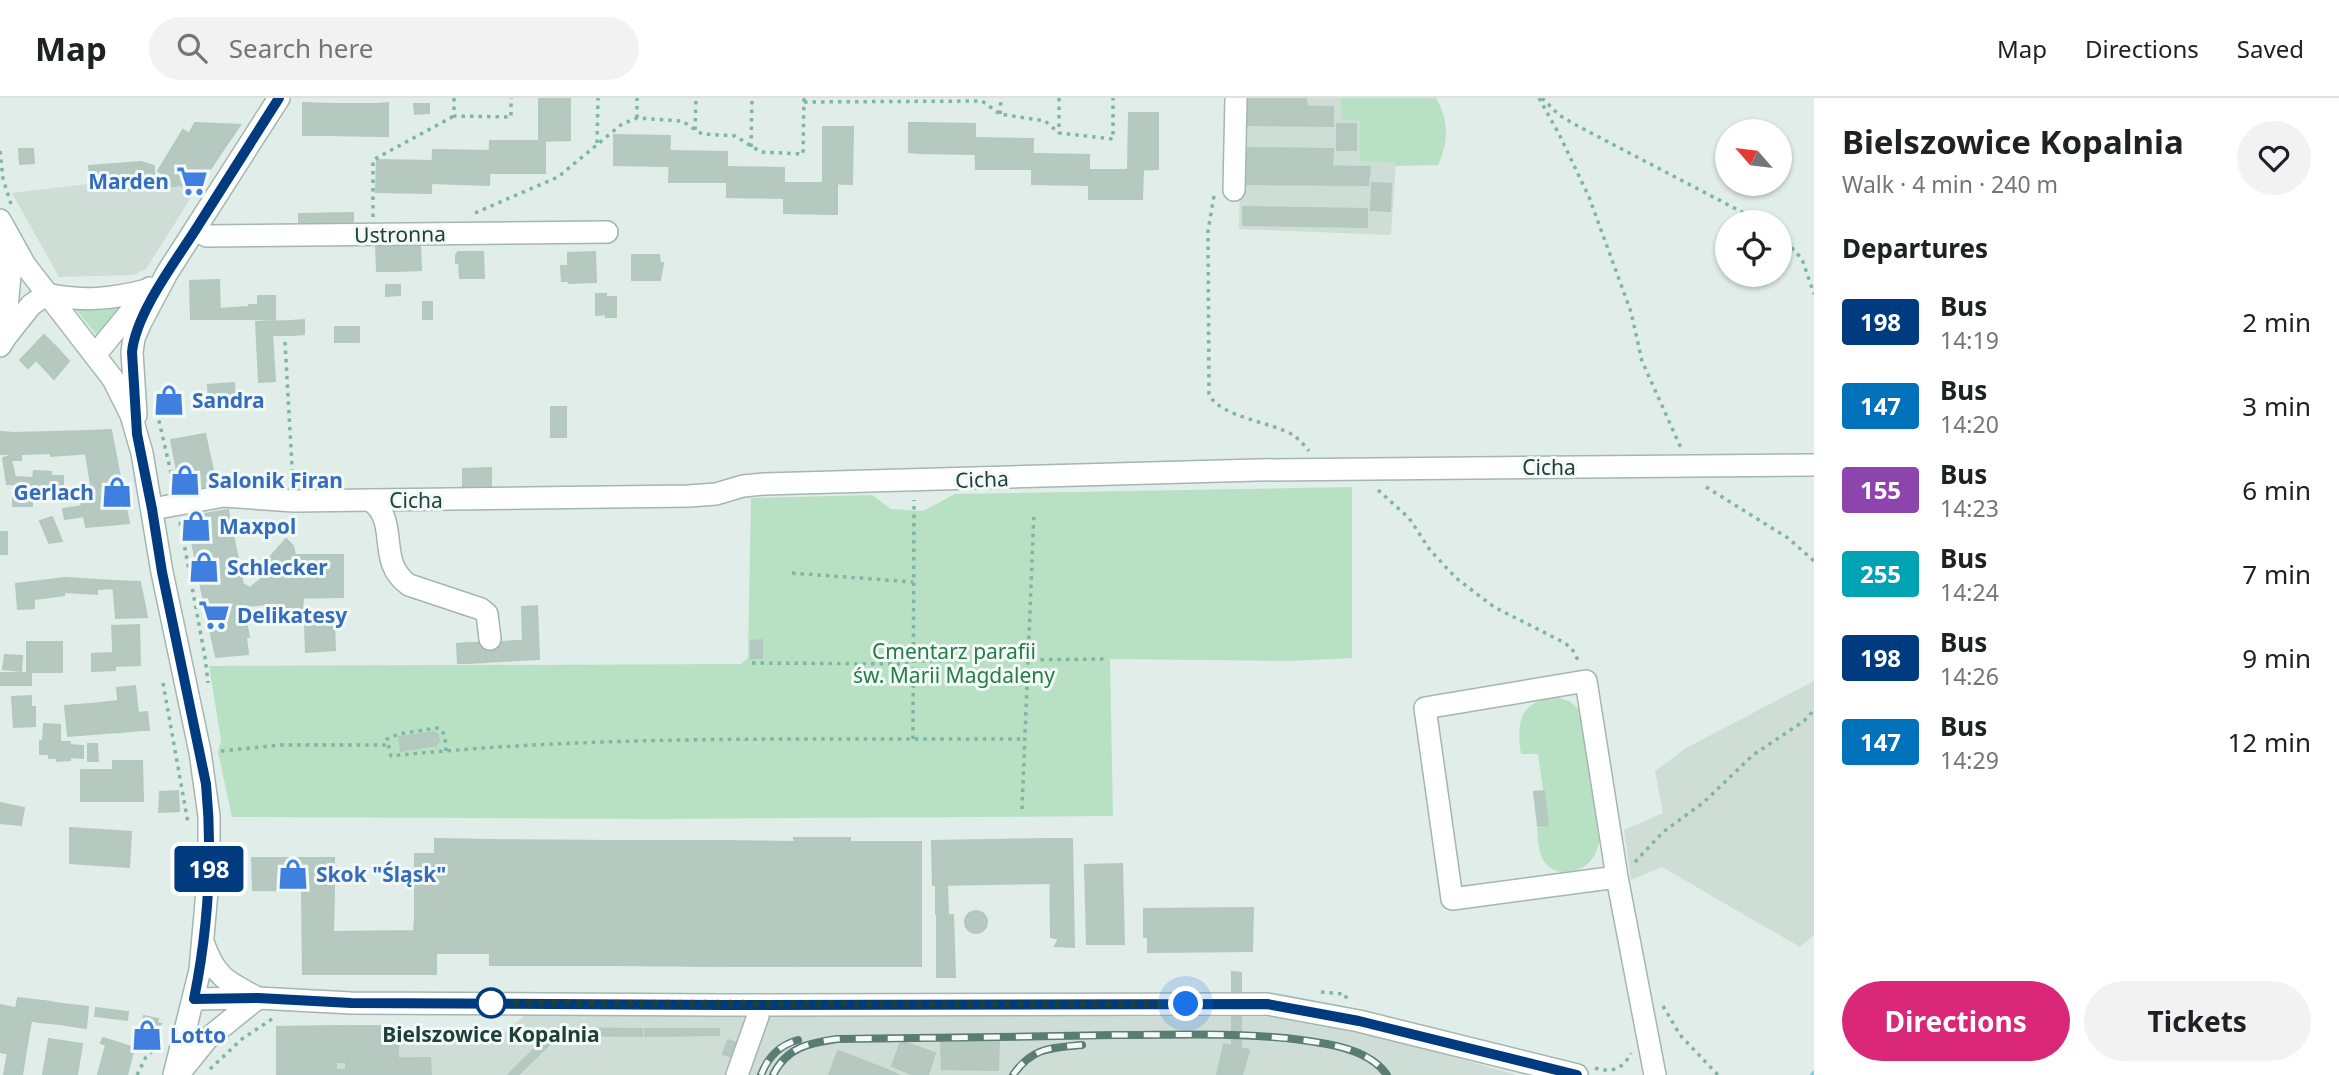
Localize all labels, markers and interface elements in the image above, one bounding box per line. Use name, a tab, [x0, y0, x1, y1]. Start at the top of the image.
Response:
search box	[149, 17, 639, 80]
text: Map	[35, 26, 107, 71]
icon: search	[173, 29, 211, 67]
text: Search here	[229, 30, 373, 66]
text: Map	[1997, 32, 2047, 65]
text: Directions	[2085, 32, 2199, 65]
text: Saved	[2237, 32, 2304, 65]
north arrow	[1715, 119, 1792, 196]
map controls	[1715, 119, 1792, 287]
text: Bielszowice Kopalnia	[1842, 119, 2184, 164]
button: heart	[2237, 121, 2311, 195]
supermarket icon: Marden	[175, 164, 209, 198]
place label: Marden	[88, 167, 169, 195]
text: Walk · 4 min · 240 m	[1842, 168, 2058, 200]
button: locate	[1715, 210, 1792, 287]
street label: Ustronna	[354, 219, 446, 249]
text: Departures	[1842, 230, 1988, 266]
text: Bus	[1940, 288, 1987, 324]
text: 2 min	[2242, 304, 2311, 340]
text: 198	[1860, 305, 1901, 338]
text: 14:19	[1940, 324, 1999, 356]
text: Bus	[1940, 372, 1987, 408]
shop icon: Sandra	[152, 383, 186, 417]
place label: Sandra	[192, 386, 265, 414]
text: 3 min	[2242, 388, 2311, 424]
text: 147	[1860, 389, 1901, 422]
text: 14:20	[1940, 408, 1999, 440]
street label: Cicha	[1522, 453, 1576, 481]
text: Bus	[1940, 456, 1987, 492]
shop icon: Salonik Firan	[168, 463, 202, 497]
street label: Cicha	[955, 464, 1009, 494]
place label: Salonik Firan	[208, 466, 343, 494]
text: 6 min	[2242, 472, 2311, 508]
text: 155	[1860, 473, 1901, 506]
shop icon: Gerlach	[100, 475, 134, 509]
place label: Gerlach	[14, 478, 94, 506]
street label: Cicha	[389, 486, 443, 514]
text: 14:23	[1940, 492, 1999, 524]
shop icon: Maxpol	[179, 509, 213, 543]
place label: Maxpol	[219, 512, 296, 540]
text: Bus	[1940, 540, 1987, 576]
shop icon: Schlecker	[187, 550, 221, 584]
place label: Schlecker	[227, 553, 328, 581]
text: 7 min	[2242, 556, 2311, 592]
text: 255	[1860, 557, 1901, 590]
text: 14:24	[1940, 576, 1999, 608]
supermarket icon: Delikatesy	[197, 598, 231, 632]
place label: Delikatesy	[237, 601, 347, 629]
text: Bus	[1940, 624, 1987, 660]
park label: Cmentarz parafii św. Marii Magdaleny	[853, 637, 1055, 689]
text: 9 min	[2242, 640, 2311, 676]
text: 198	[1860, 641, 1901, 674]
text: 14:26	[1940, 660, 1999, 692]
text: Bus	[1940, 708, 1987, 744]
text: 12 min	[2227, 724, 2311, 760]
text: 147	[1860, 725, 1901, 758]
text: 14:29	[1940, 744, 1999, 776]
line badge: 198	[169, 846, 249, 892]
text: 198	[188, 852, 230, 885]
shop icon: Skok "Śląsk"	[276, 857, 310, 891]
place label: Skok "Śląsk"	[316, 860, 446, 888]
button: Directions	[1842, 981, 2070, 1061]
button: Tickets	[2084, 981, 2311, 1061]
your location	[1168, 986, 1203, 1021]
marker: Bielszowice Kopalnia	[476, 988, 506, 1018]
shop icon: Lotto	[130, 1018, 164, 1052]
place label: Bielszowice Kopalnia	[382, 1020, 600, 1048]
place label: Lotto	[170, 1021, 226, 1049]

